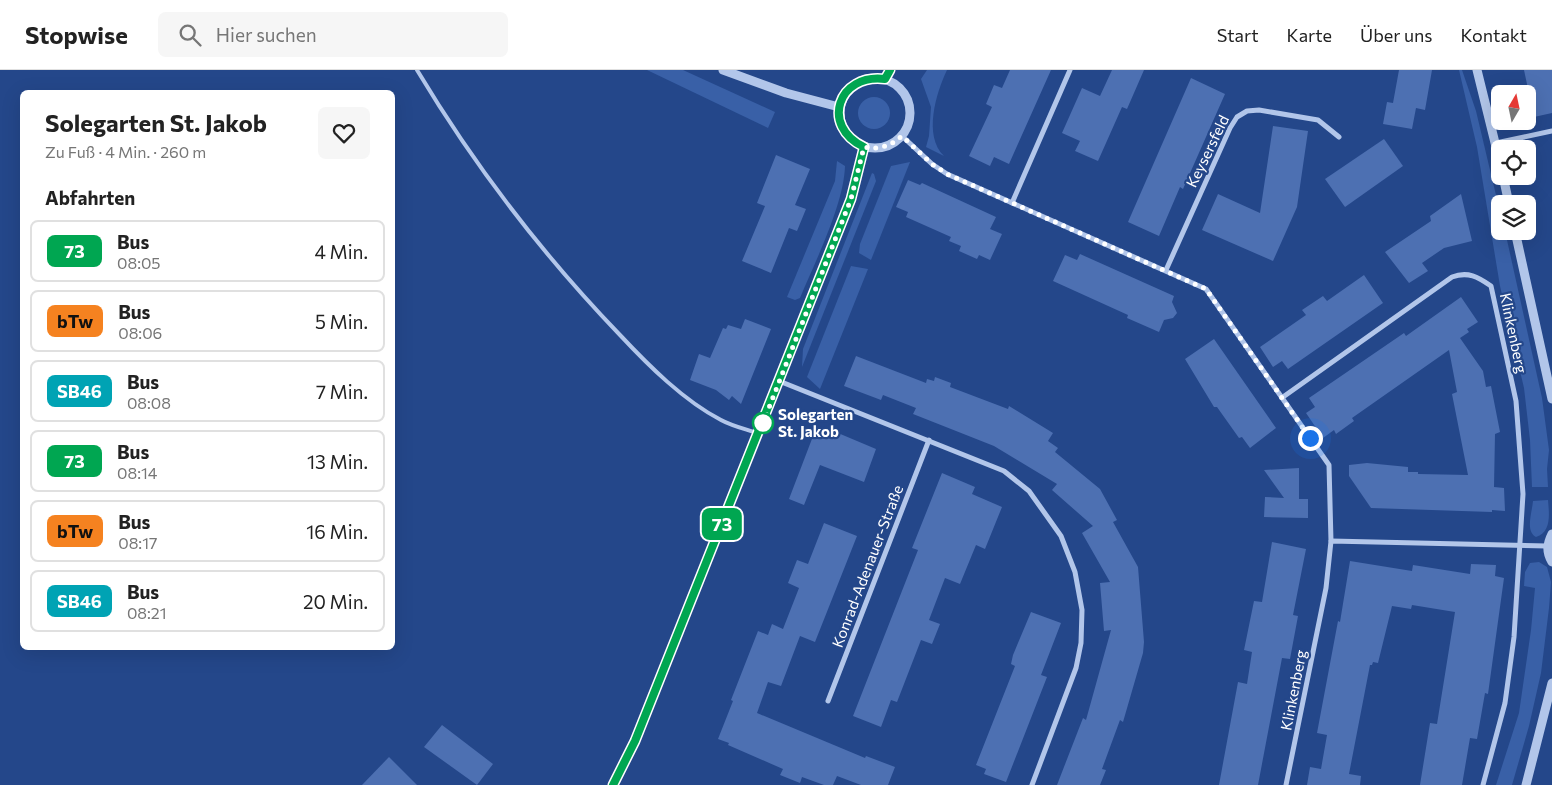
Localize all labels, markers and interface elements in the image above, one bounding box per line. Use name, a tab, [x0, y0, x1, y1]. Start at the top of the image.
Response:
search box	[158, 12, 508, 57]
text: Stopwise	[25, 20, 128, 49]
icon: search	[176, 21, 204, 49]
text: Hier suchen	[216, 23, 317, 46]
text: Start	[1217, 24, 1259, 46]
text: Karte	[1287, 24, 1332, 46]
text: Über uns	[1360, 24, 1433, 46]
text: Kontakt	[1461, 24, 1527, 46]
north arrow	[1491, 85, 1536, 130]
map controls	[1491, 85, 1536, 240]
button: heart	[318, 107, 370, 159]
text: Solegarten St. Jakob	[45, 108, 267, 137]
street label: Keysersfeld	[1182, 112, 1232, 190]
button: locate	[1491, 140, 1536, 185]
text: Zu Fuß · 4 Min. · 260 m	[45, 142, 206, 161]
text: Abfahrten	[45, 186, 135, 209]
button: layers	[1491, 195, 1536, 240]
text: Bus	[117, 230, 149, 253]
text: 73	[64, 240, 85, 262]
text: 4 Min.	[315, 240, 368, 263]
text: 08:05	[117, 253, 161, 272]
street label: Klinkenberg	[1497, 291, 1531, 375]
text: Bus	[118, 300, 150, 323]
text: bTw	[57, 310, 93, 332]
text: 5 Min.	[315, 310, 368, 333]
text: 08:06	[118, 323, 162, 342]
text: Bus	[127, 370, 159, 393]
text: SB46	[57, 380, 102, 402]
text: 7 Min.	[316, 380, 368, 403]
text: 08:08	[127, 393, 171, 412]
place label: Solegarten St. Jakob	[778, 405, 853, 440]
marker: Solegarten St. Jakob	[752, 412, 774, 434]
your location	[1298, 426, 1323, 451]
text: Bus	[117, 440, 149, 463]
text: 73	[64, 450, 85, 472]
text: 13 Min.	[307, 450, 368, 473]
text: 08:14	[117, 463, 157, 482]
street label: Konrad-Adenauer-Straße	[828, 482, 906, 650]
line badge: 73	[700, 508, 744, 540]
text: Bus	[118, 510, 150, 533]
text: 73	[712, 513, 732, 535]
text: bTw	[57, 520, 93, 542]
text: 16 Min.	[306, 520, 368, 543]
text: 08:17	[118, 533, 157, 552]
text: Bus	[127, 580, 159, 603]
text: SB46	[57, 590, 102, 612]
text: 20 Min.	[303, 590, 368, 613]
text: 08:21	[127, 603, 167, 622]
street label: Klinkenberg	[1276, 648, 1310, 732]

